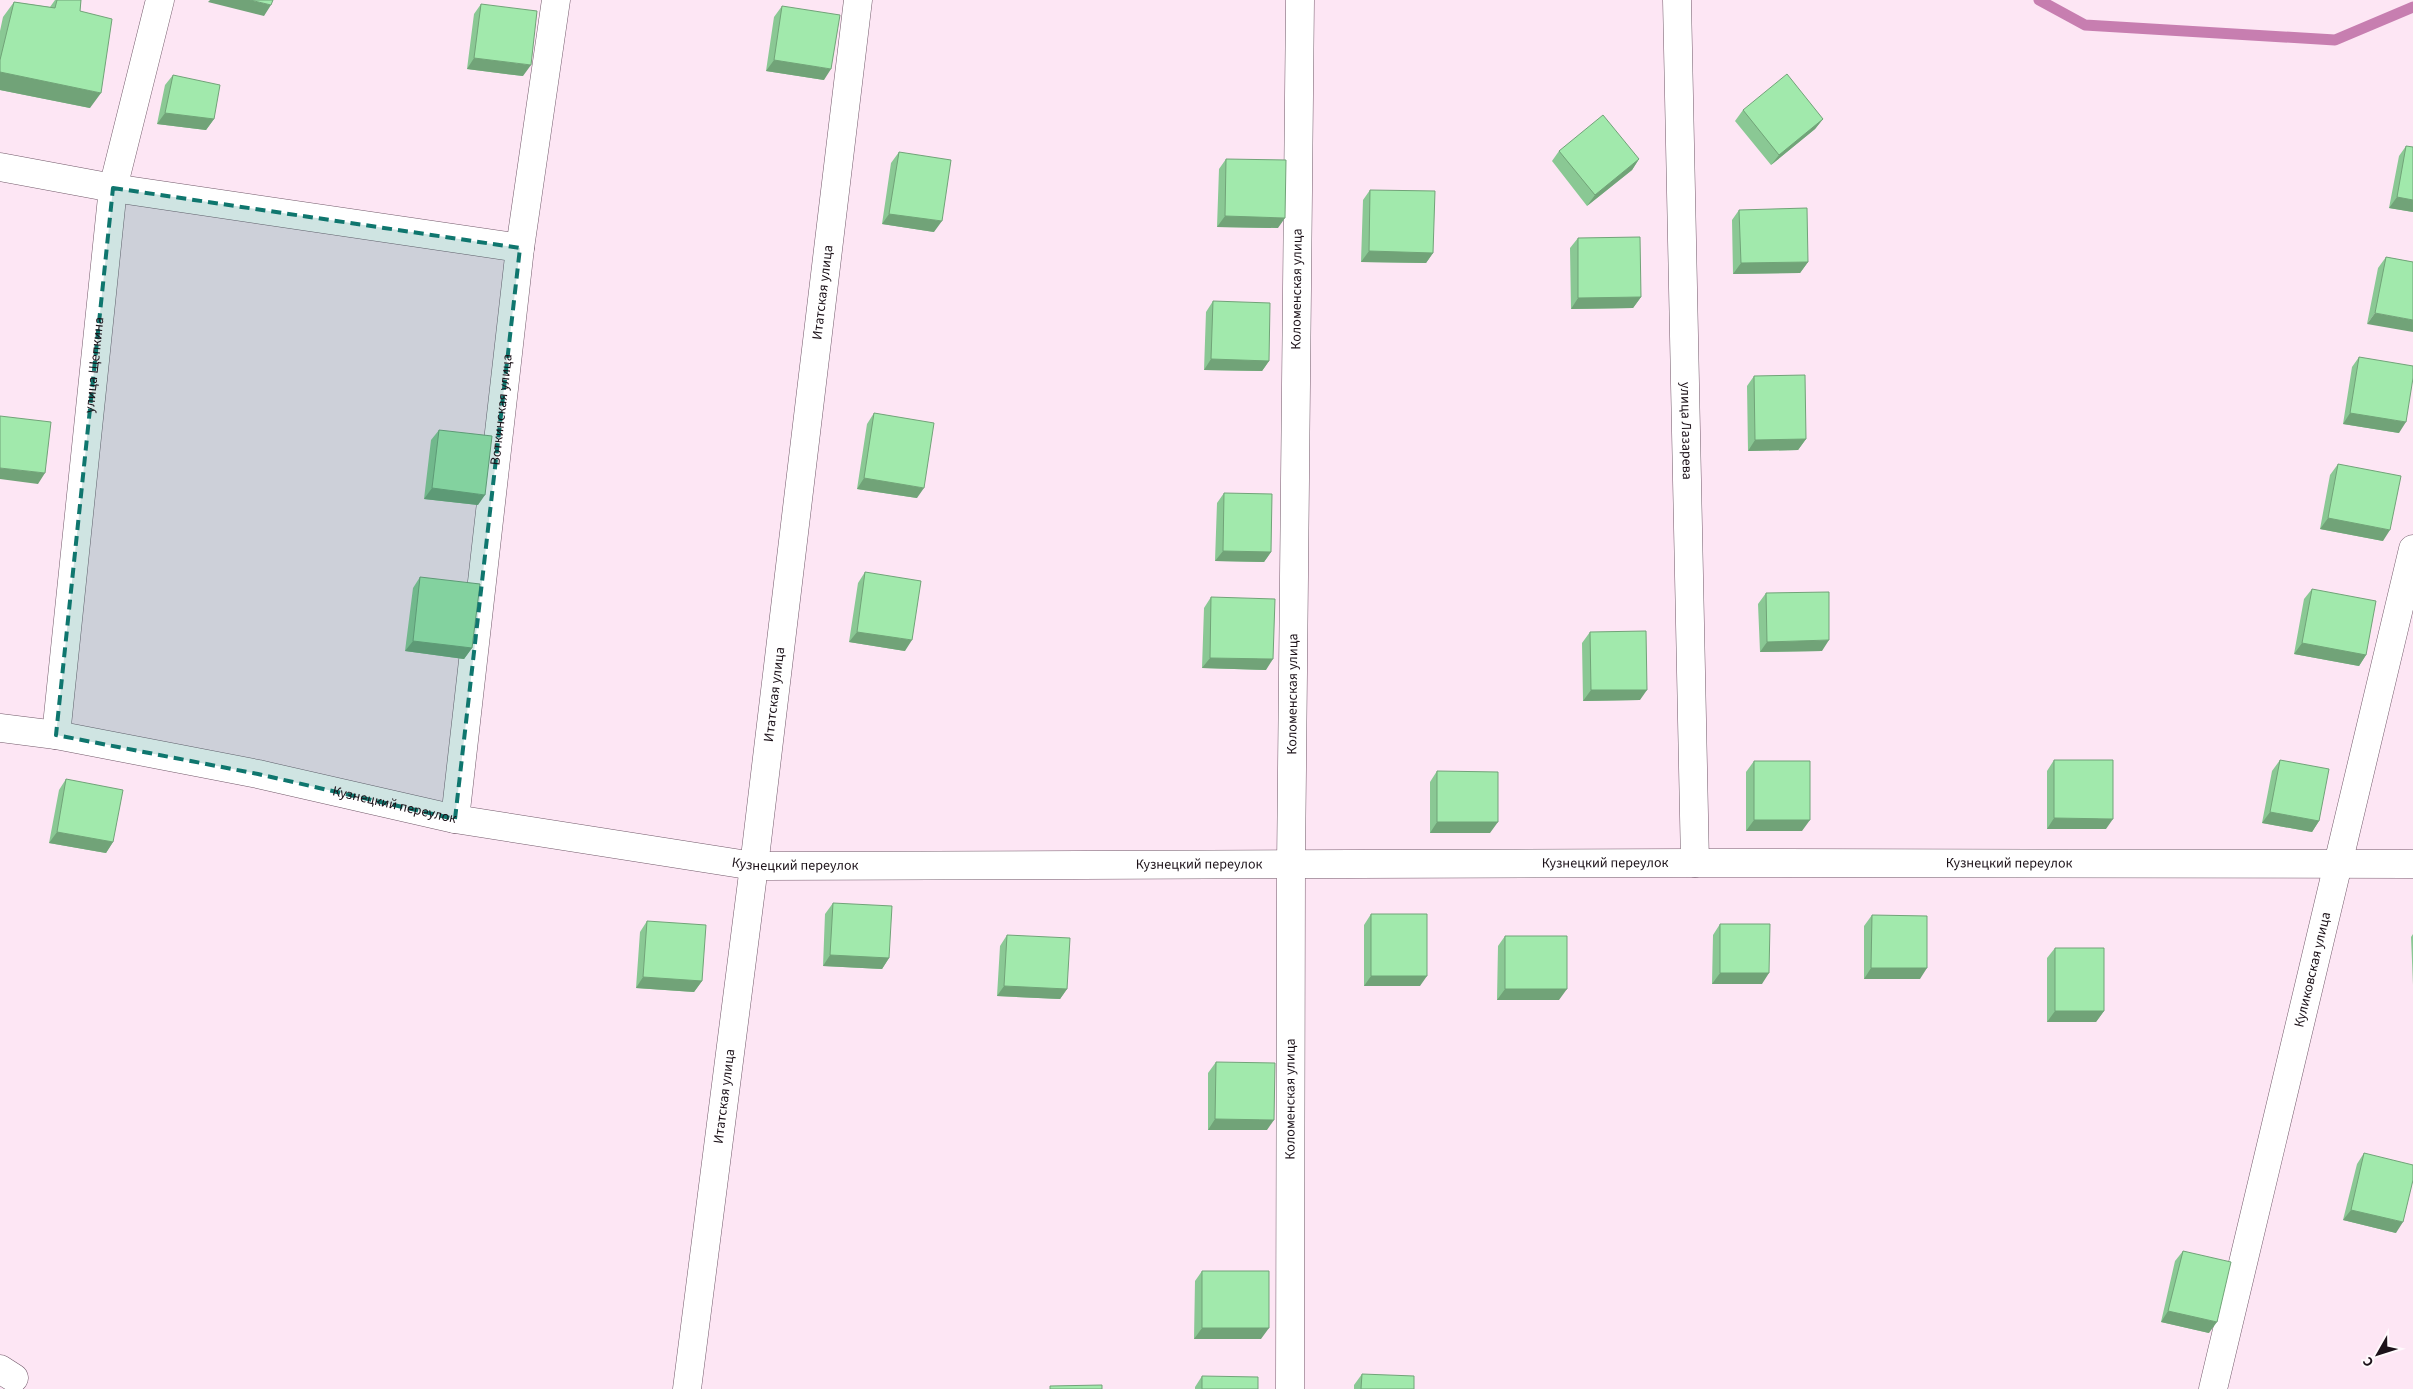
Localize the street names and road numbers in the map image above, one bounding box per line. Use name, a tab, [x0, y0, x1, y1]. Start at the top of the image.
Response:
street label: Коломенская улица	[1286, 228, 1308, 350]
street label: Итатская улица	[807, 244, 839, 341]
street label: улица Щепкина	[80, 316, 110, 414]
street label: Воткинская улица	[485, 353, 518, 466]
street label: улица Лазарева	[1675, 382, 1697, 480]
street label: Коломенская улица	[1282, 633, 1303, 755]
street label: Итатская улица	[759, 646, 790, 743]
street label: Кузнецкий переулок	[330, 781, 458, 829]
street label: Кузнецкий переулок	[730, 853, 859, 876]
street label: Кузнецкий переулок	[1542, 853, 1669, 873]
street label: Кузнецкий переулок	[1946, 853, 2073, 874]
street label: Кузнецкий переулок	[1136, 854, 1263, 875]
street label: Куликовская улица	[2289, 910, 2336, 1029]
street label: Коломенская улица	[1280, 1038, 1301, 1160]
street label: Итатская улица	[708, 1048, 740, 1145]

